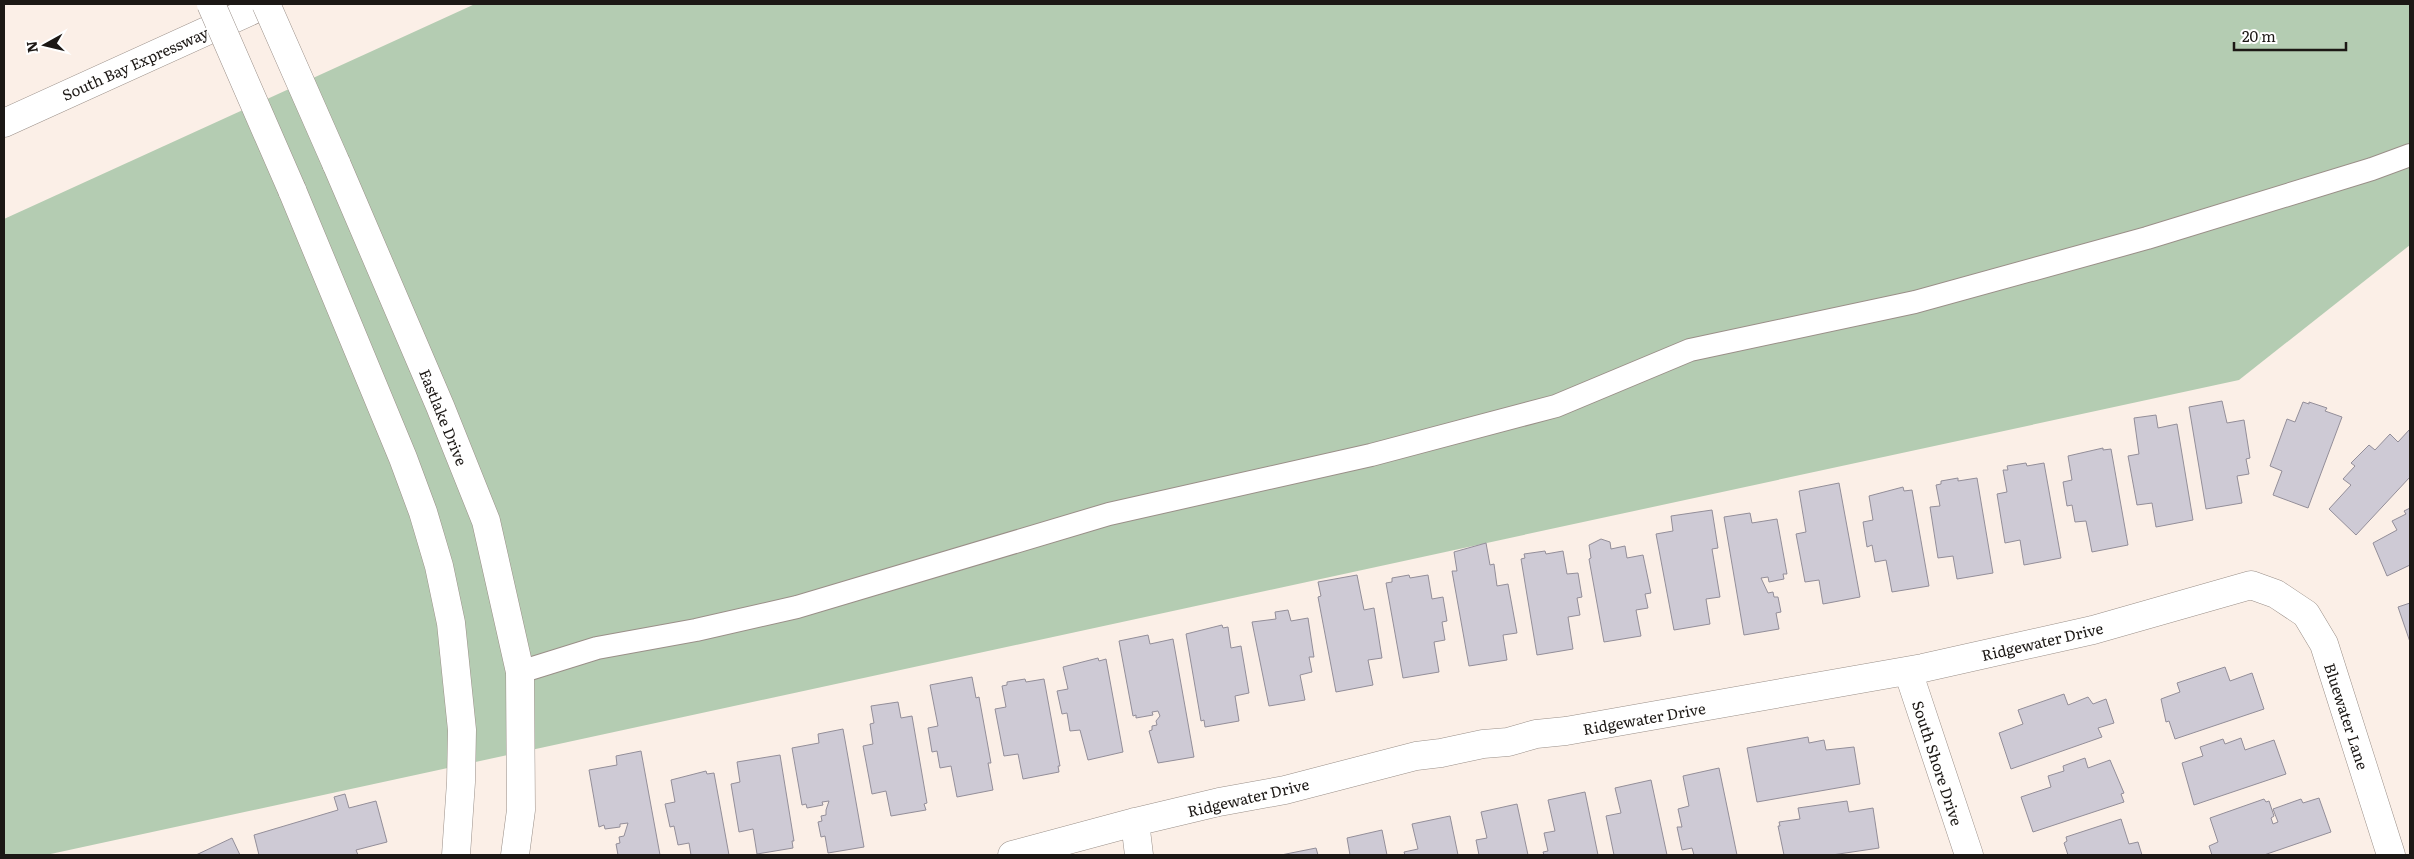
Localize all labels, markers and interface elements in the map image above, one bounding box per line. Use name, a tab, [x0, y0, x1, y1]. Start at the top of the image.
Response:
north arrow	[20, 20, 70, 70]
street label: South Bay Expressway	[58, 20, 212, 106]
scale bar	[2234, 20, 2346, 52]
text: 20 m	[2242, 24, 2276, 47]
text: N	[20, 39, 42, 54]
street label: Eastlake Drive	[414, 365, 474, 469]
street label: Ridgewater Drive	[1979, 616, 2105, 666]
street label: Bluewater Lane	[2319, 660, 2375, 773]
street label: Ridgewater Drive	[1581, 696, 1707, 740]
street label: South Shore Drive	[1907, 697, 1969, 829]
street label: Ridgewater Drive	[1185, 772, 1311, 822]

